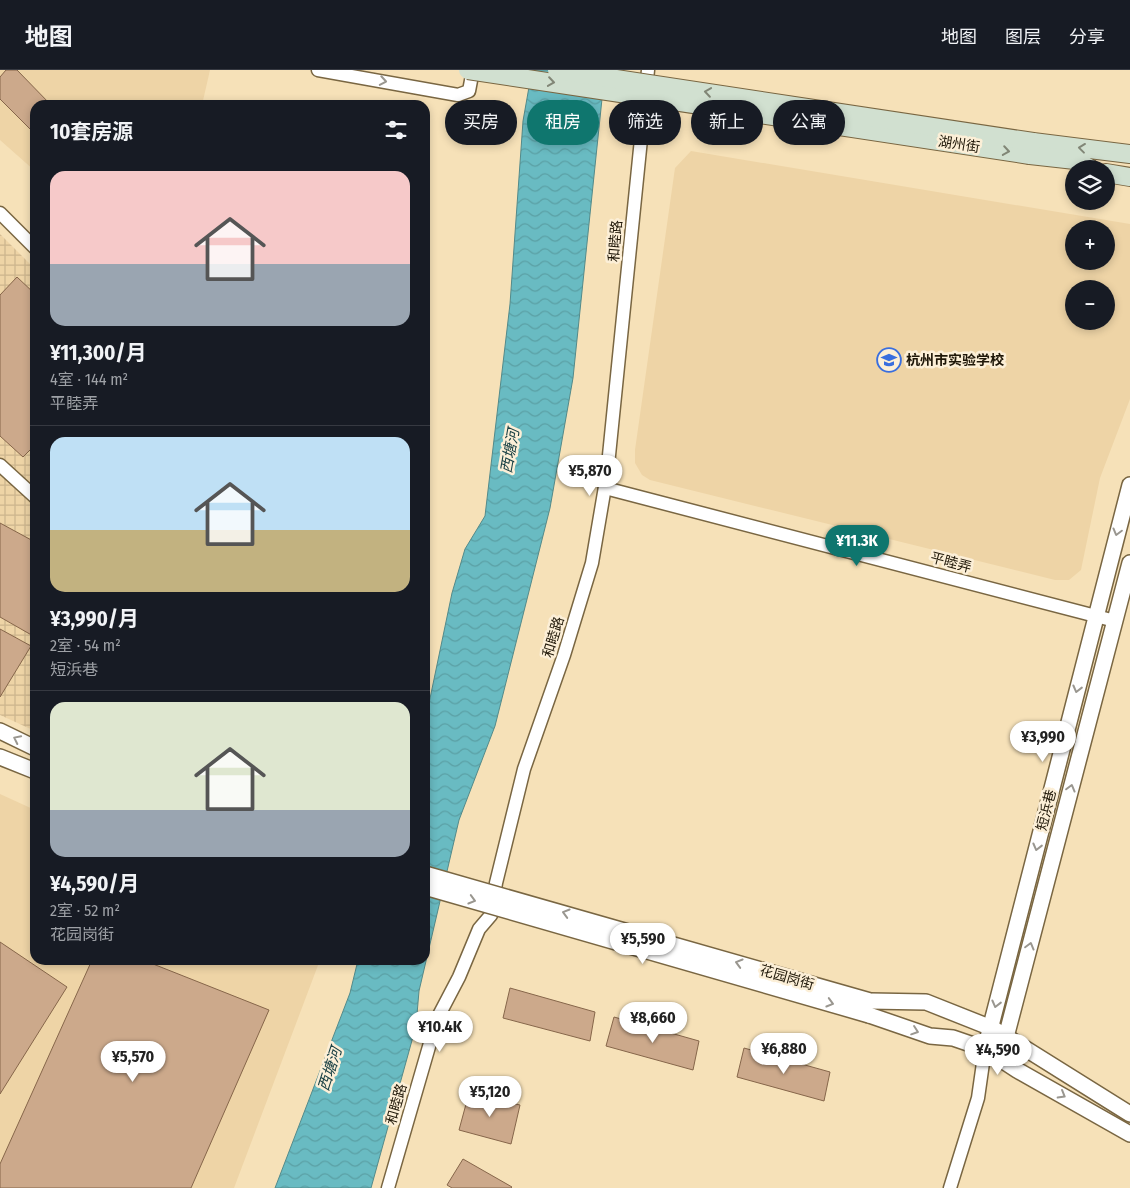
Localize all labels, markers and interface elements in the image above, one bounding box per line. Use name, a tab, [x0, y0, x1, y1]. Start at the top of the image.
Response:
text: 地图	[25, 23, 73, 51]
text: 地图	[941, 26, 977, 48]
text: 图层	[1005, 26, 1041, 48]
text: 分享	[1069, 26, 1105, 48]
one-way arrow	[379, 76, 387, 86]
one-way arrow	[547, 76, 555, 87]
one-way arrow	[704, 87, 712, 98]
chip: 买房	[445, 100, 517, 145]
chip: 租房	[527, 100, 599, 145]
chip: 筛选	[609, 100, 681, 145]
chip: 新上	[691, 100, 763, 145]
chip: 公寓	[773, 100, 845, 145]
icon: filters	[382, 116, 410, 144]
text: 10套房源	[50, 119, 133, 145]
street label: 湖州街	[937, 133, 981, 156]
one-way arrow	[1077, 143, 1085, 154]
one-way arrow	[1002, 145, 1010, 156]
map controls	[1065, 160, 1115, 330]
button: layers	[1065, 160, 1115, 210]
icon: home	[185, 204, 275, 294]
street label: 和睦路	[605, 219, 626, 263]
button: +	[1065, 220, 1115, 270]
button: −	[1065, 280, 1115, 330]
text: ¥11,300/月	[50, 340, 146, 366]
school or university icon: 杭州市实验学校	[876, 347, 902, 373]
place label: 杭州市实验学校	[906, 352, 1004, 369]
text: 4室 · 144 m²	[50, 370, 128, 389]
text: 平睦弄	[50, 394, 98, 413]
water label: 西塘河	[497, 424, 523, 475]
pin: ¥5,870	[549, 454, 631, 497]
text: ¥5,870	[568, 461, 612, 480]
icon: home	[185, 469, 275, 559]
pin: ¥11.3K	[816, 524, 898, 567]
one-way arrow	[1113, 527, 1123, 535]
text: ¥11.3K	[836, 531, 878, 550]
street label: 平睦弄	[928, 549, 973, 576]
text: ¥3,990/月	[50, 606, 139, 632]
street label: 和睦路	[539, 615, 568, 660]
text: 2室 · 54 m²	[50, 636, 121, 655]
text: 短浜巷	[50, 660, 98, 679]
one-way arrow	[1072, 685, 1083, 694]
pin: ¥3,990	[1002, 720, 1084, 763]
text: ¥3,990	[1021, 727, 1065, 746]
icon: home	[185, 734, 275, 824]
one-way arrow	[14, 735, 23, 745]
one-way arrow	[1065, 784, 1076, 793]
street label: 短浜巷	[1033, 788, 1060, 833]
one-way arrow	[1032, 842, 1043, 851]
text: ¥4,590/月	[50, 871, 139, 897]
one-way arrow	[468, 894, 476, 905]
text: 2室 · 52 m²	[50, 901, 120, 920]
one-way arrow	[563, 908, 571, 918]
pin: ¥5,590	[602, 922, 684, 965]
text: 花园岗街	[50, 925, 114, 944]
text: ¥5,590	[621, 929, 665, 948]
one-way arrow	[1024, 941, 1035, 950]
one-way arrow	[735, 959, 744, 969]
street label: 花园岗街	[758, 962, 816, 993]
one-way arrow	[825, 998, 833, 1008]
one-way arrow	[991, 1000, 1002, 1009]
pin: ¥8,660	[612, 1002, 694, 1044]
text: ¥8,660	[630, 1008, 676, 1027]
pin: ¥10.4K	[399, 1010, 481, 1053]
text: ¥10.4K	[418, 1017, 462, 1036]
one-way arrow	[910, 1025, 919, 1035]
pin: ¥6,880	[743, 1032, 825, 1075]
pin: ¥4,590	[957, 1034, 1039, 1076]
text: ¥6,880	[761, 1039, 807, 1058]
pin: ¥5,570	[92, 1040, 174, 1083]
text: ¥4,590	[976, 1040, 1020, 1059]
water label: 西塘河	[314, 1042, 346, 1093]
text: ¥5,570	[112, 1047, 154, 1066]
pin: ¥5,120	[449, 1076, 531, 1118]
street label: 和睦路	[383, 1082, 410, 1127]
text: ¥5,120	[470, 1082, 510, 1101]
one-way arrow	[1056, 1089, 1065, 1099]

